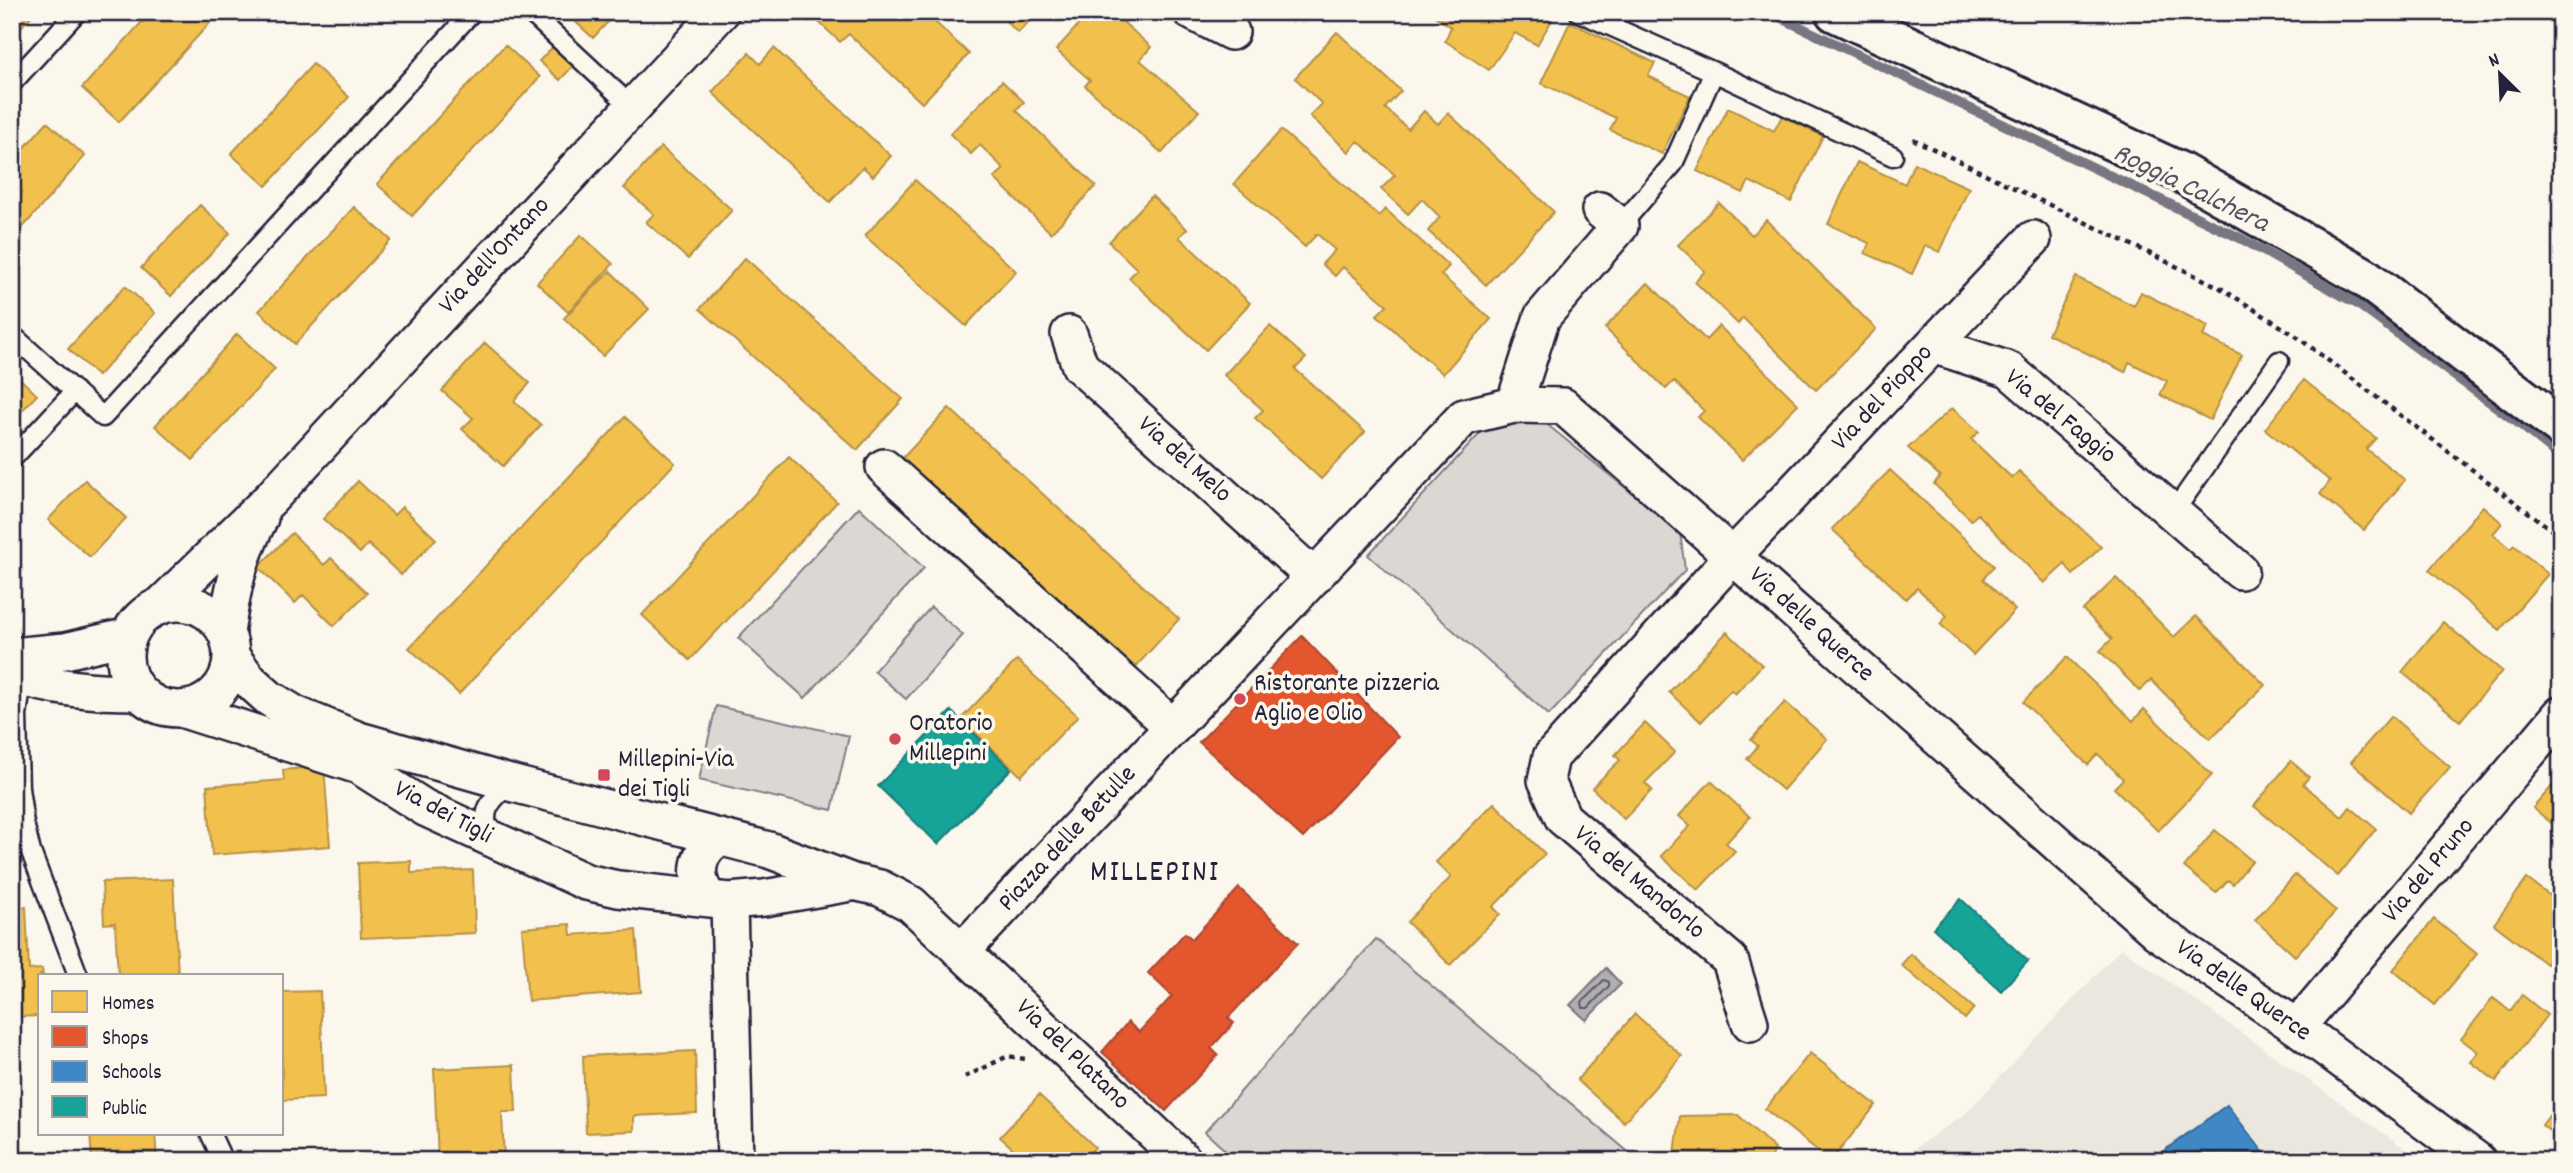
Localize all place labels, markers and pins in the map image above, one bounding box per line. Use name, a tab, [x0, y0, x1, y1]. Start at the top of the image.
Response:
place label: Ristorante pizzeria Aglio e Olio	[1254, 666, 1440, 733]
marker: Ristorante pizzeria Aglio e Olio	[1232, 691, 1248, 707]
place label: Oratorio Millepini	[909, 706, 993, 773]
marker: Oratorio Millepini	[887, 731, 903, 747]
place label: Millepini-Via dei Tigli	[618, 742, 734, 809]
marker: Millepini-Via dei Tigli	[596, 767, 612, 783]

